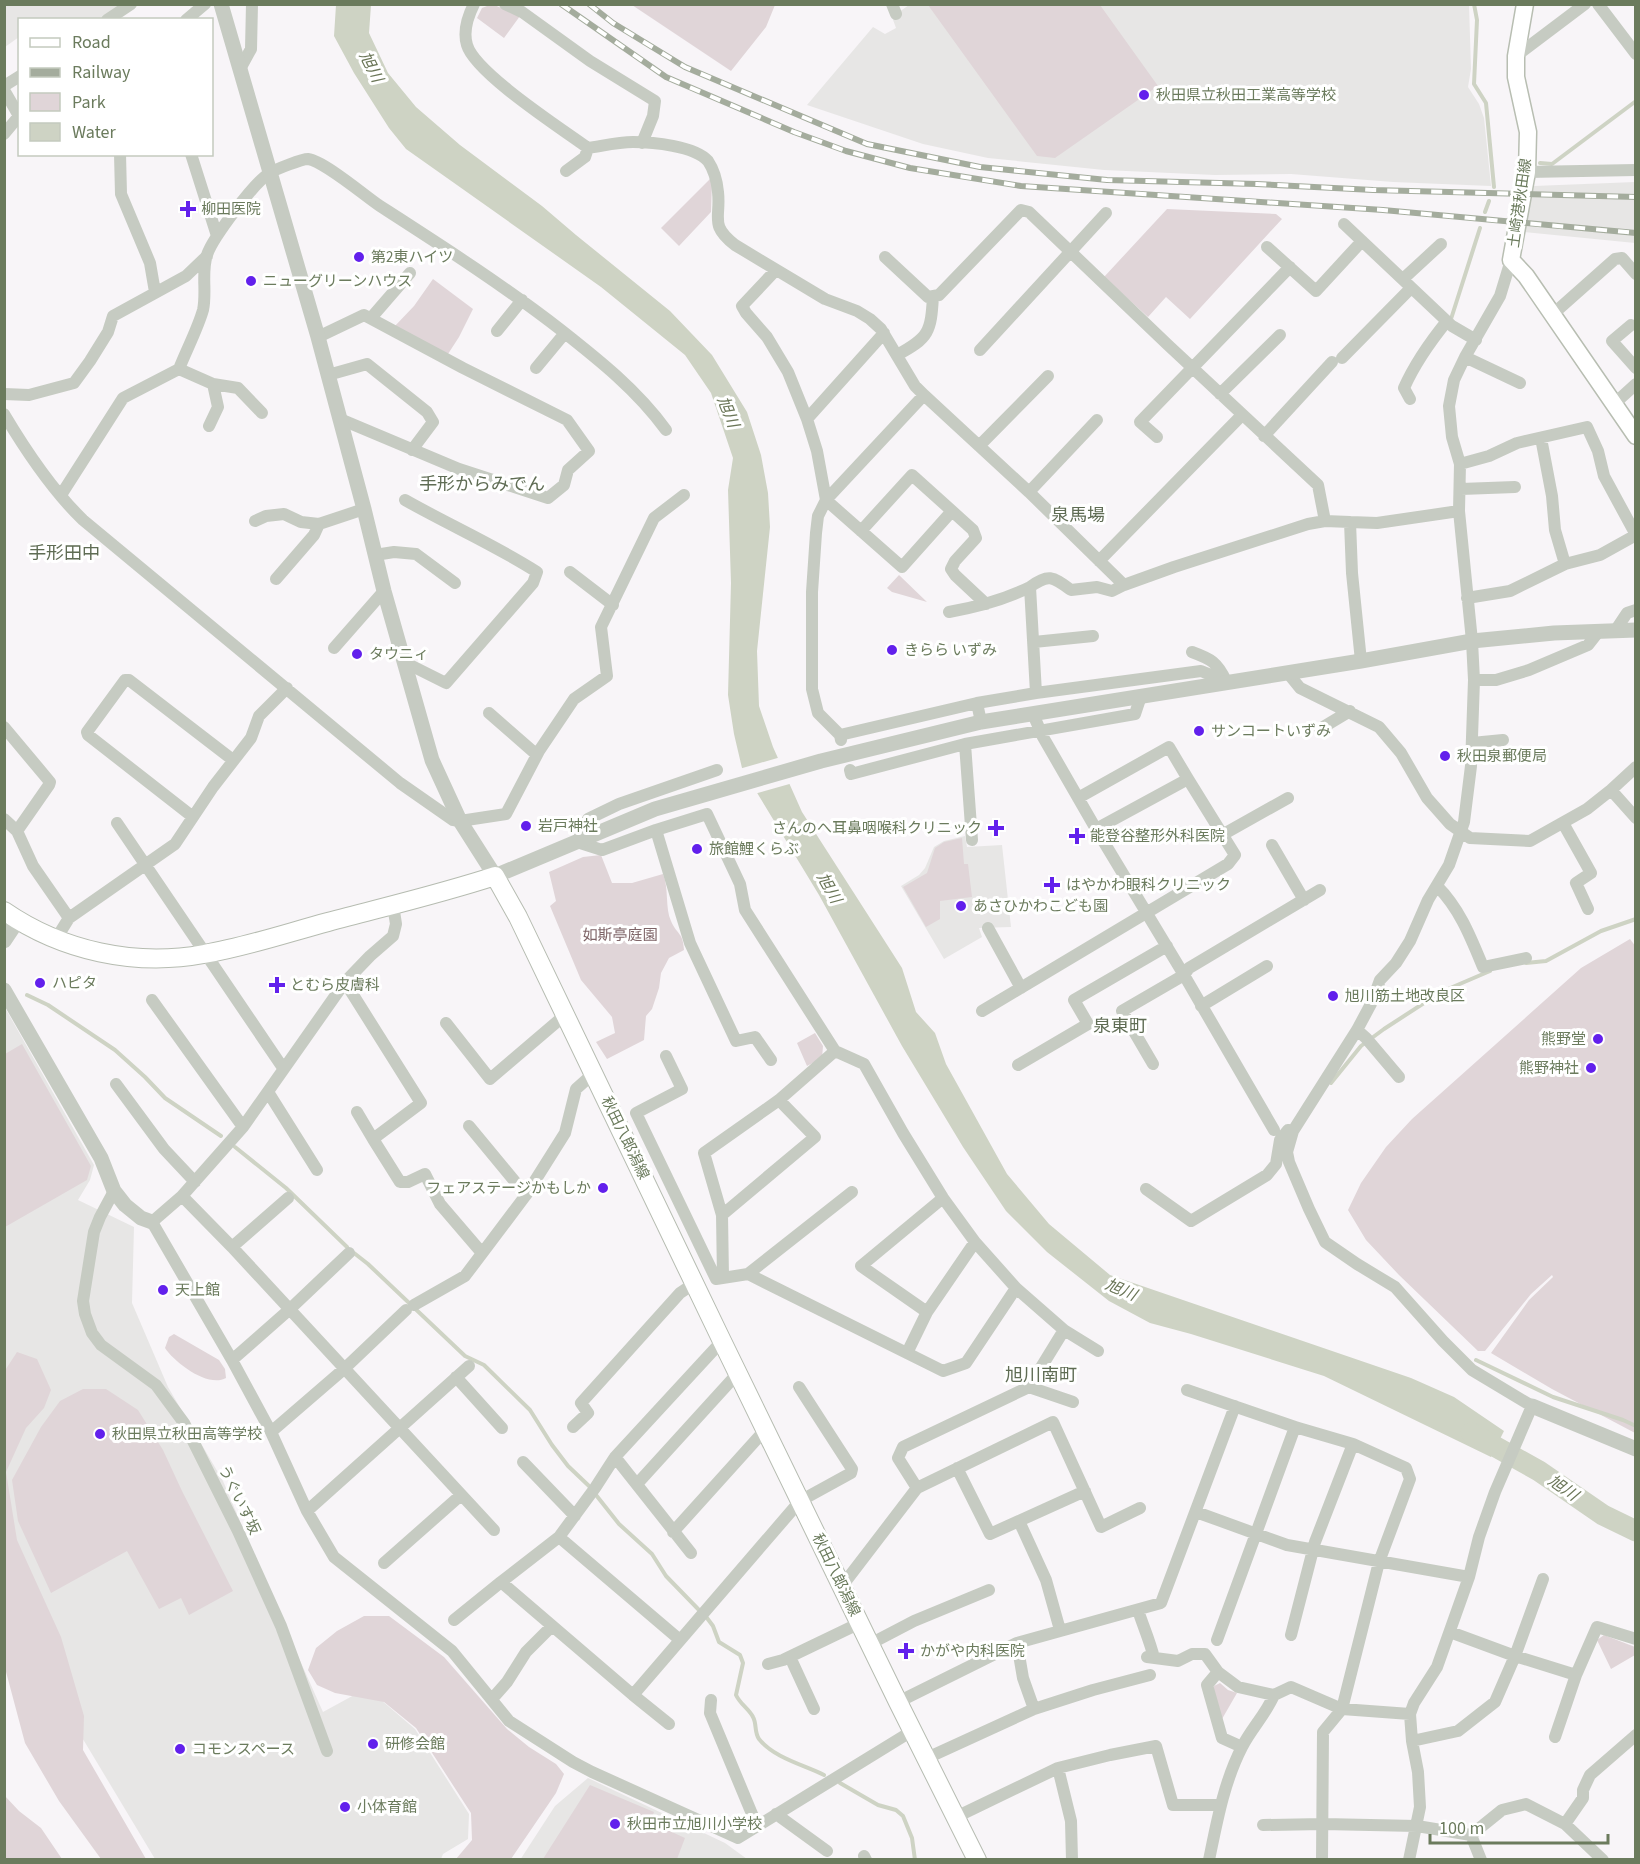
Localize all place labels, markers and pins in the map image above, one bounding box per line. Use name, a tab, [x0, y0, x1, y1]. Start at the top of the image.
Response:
place label: 秋田県立秋田工業高等学校	[1156, 85, 1336, 106]
marker: 秋田県立秋田工業高等学校	[1137, 88, 1151, 102]
place label: 柳田医院	[201, 199, 261, 220]
marker: 柳田医院	[179, 200, 197, 218]
place label: 第2東ハイツ	[371, 247, 453, 268]
marker: 第2東ハイツ	[352, 250, 366, 264]
place label: ニューグリーンハウス	[263, 271, 412, 292]
marker: ニューグリーンハウス	[244, 274, 258, 288]
place label: きらら いずみ	[904, 640, 997, 661]
marker: きらら いずみ	[885, 643, 899, 657]
place label: タウニィ	[369, 644, 429, 665]
marker: タウニィ	[350, 647, 364, 661]
place label: サンコートいずみ	[1211, 721, 1331, 742]
marker: サンコートいずみ	[1192, 724, 1206, 738]
place label: 秋田泉郵便局	[1457, 746, 1547, 767]
marker: 秋田泉郵便局	[1438, 749, 1452, 763]
place label: 岩戸神社	[538, 816, 598, 837]
place label: さんのへ耳鼻咽喉科クリニック	[772, 818, 982, 839]
marker: 岩戸神社	[519, 819, 533, 833]
marker: さんのへ耳鼻咽喉科クリニック	[987, 819, 1005, 837]
place label: 能登谷整形外科医院	[1090, 826, 1225, 847]
marker: 能登谷整形外科医院	[1068, 827, 1086, 845]
place label: 旅館鯉くらぶ	[709, 839, 799, 860]
marker: 旅館鯉くらぶ	[690, 842, 704, 856]
place label: はやかわ眼科クリニック	[1066, 875, 1231, 896]
marker: はやかわ眼科クリニック	[1043, 876, 1061, 894]
place label: あさひかわこども園	[973, 896, 1108, 917]
marker: あさひかわこども園	[954, 899, 968, 913]
place label: ハピタ	[52, 973, 97, 994]
place label: とむら皮膚科	[290, 975, 380, 996]
marker: ハピタ	[33, 976, 47, 990]
marker: とむら皮膚科	[268, 976, 286, 994]
place label: 旭川筋土地改良区	[1345, 986, 1465, 1007]
marker: 旭川筋土地改良区	[1326, 989, 1340, 1003]
place label: 熊野堂	[1541, 1029, 1586, 1050]
marker: 熊野堂	[1591, 1032, 1605, 1046]
place label: 熊野神社	[1519, 1058, 1579, 1079]
marker: 熊野神社	[1584, 1061, 1598, 1075]
place label: フェアステージかもしか	[426, 1178, 591, 1199]
marker: フェアステージかもしか	[596, 1181, 610, 1195]
place label: 天上館	[175, 1280, 220, 1301]
marker: 天上館	[156, 1283, 170, 1297]
place label: 秋田県立秋田高等学校	[112, 1424, 262, 1445]
marker: 秋田県立秋田高等学校	[93, 1427, 107, 1441]
place label: かがや内科医院	[920, 1641, 1025, 1662]
marker: かがや内科医院	[897, 1642, 915, 1660]
place label: 研修会館	[385, 1734, 445, 1755]
marker: 研修会館	[366, 1737, 380, 1751]
place label: コモンスペース	[192, 1739, 295, 1760]
marker: コモンスペース	[173, 1742, 187, 1756]
place label: 小体育館	[357, 1797, 417, 1818]
marker: 小体育館	[338, 1800, 352, 1814]
place label: 秋田市立旭川小学校	[627, 1814, 762, 1835]
marker: 秋田市立旭川小学校	[608, 1817, 622, 1831]

